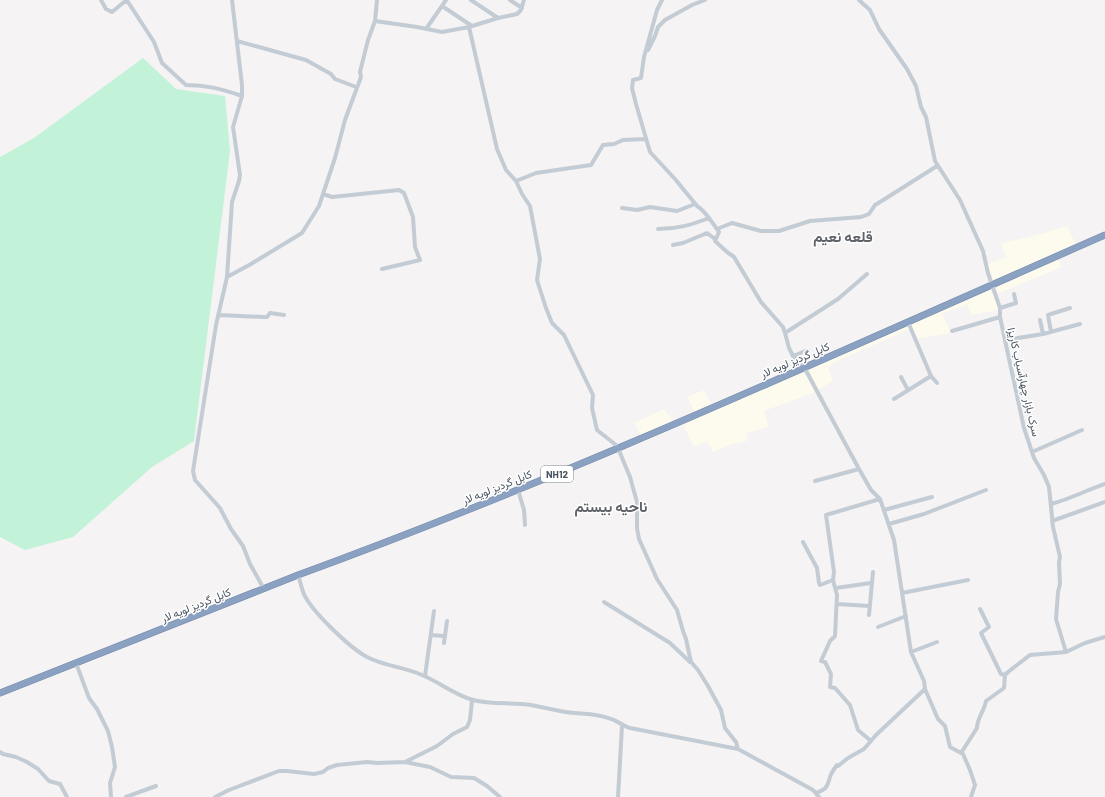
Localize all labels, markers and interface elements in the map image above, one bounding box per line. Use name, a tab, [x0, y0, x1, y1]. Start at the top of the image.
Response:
district label: قلعه نعيم	[813, 227, 873, 247]
street label: سرک بازار چهارآسیاب کاریزا	[1004, 326, 1043, 438]
street label: کابل گردیز لویه لار	[757, 339, 832, 381]
road number: NH12	[541, 466, 573, 482]
street label: کابل گردیز لویه لار	[459, 467, 534, 508]
district label: ناحیه بیستم	[575, 497, 647, 517]
street label: کابل گردیز لویه لار	[158, 585, 233, 626]

